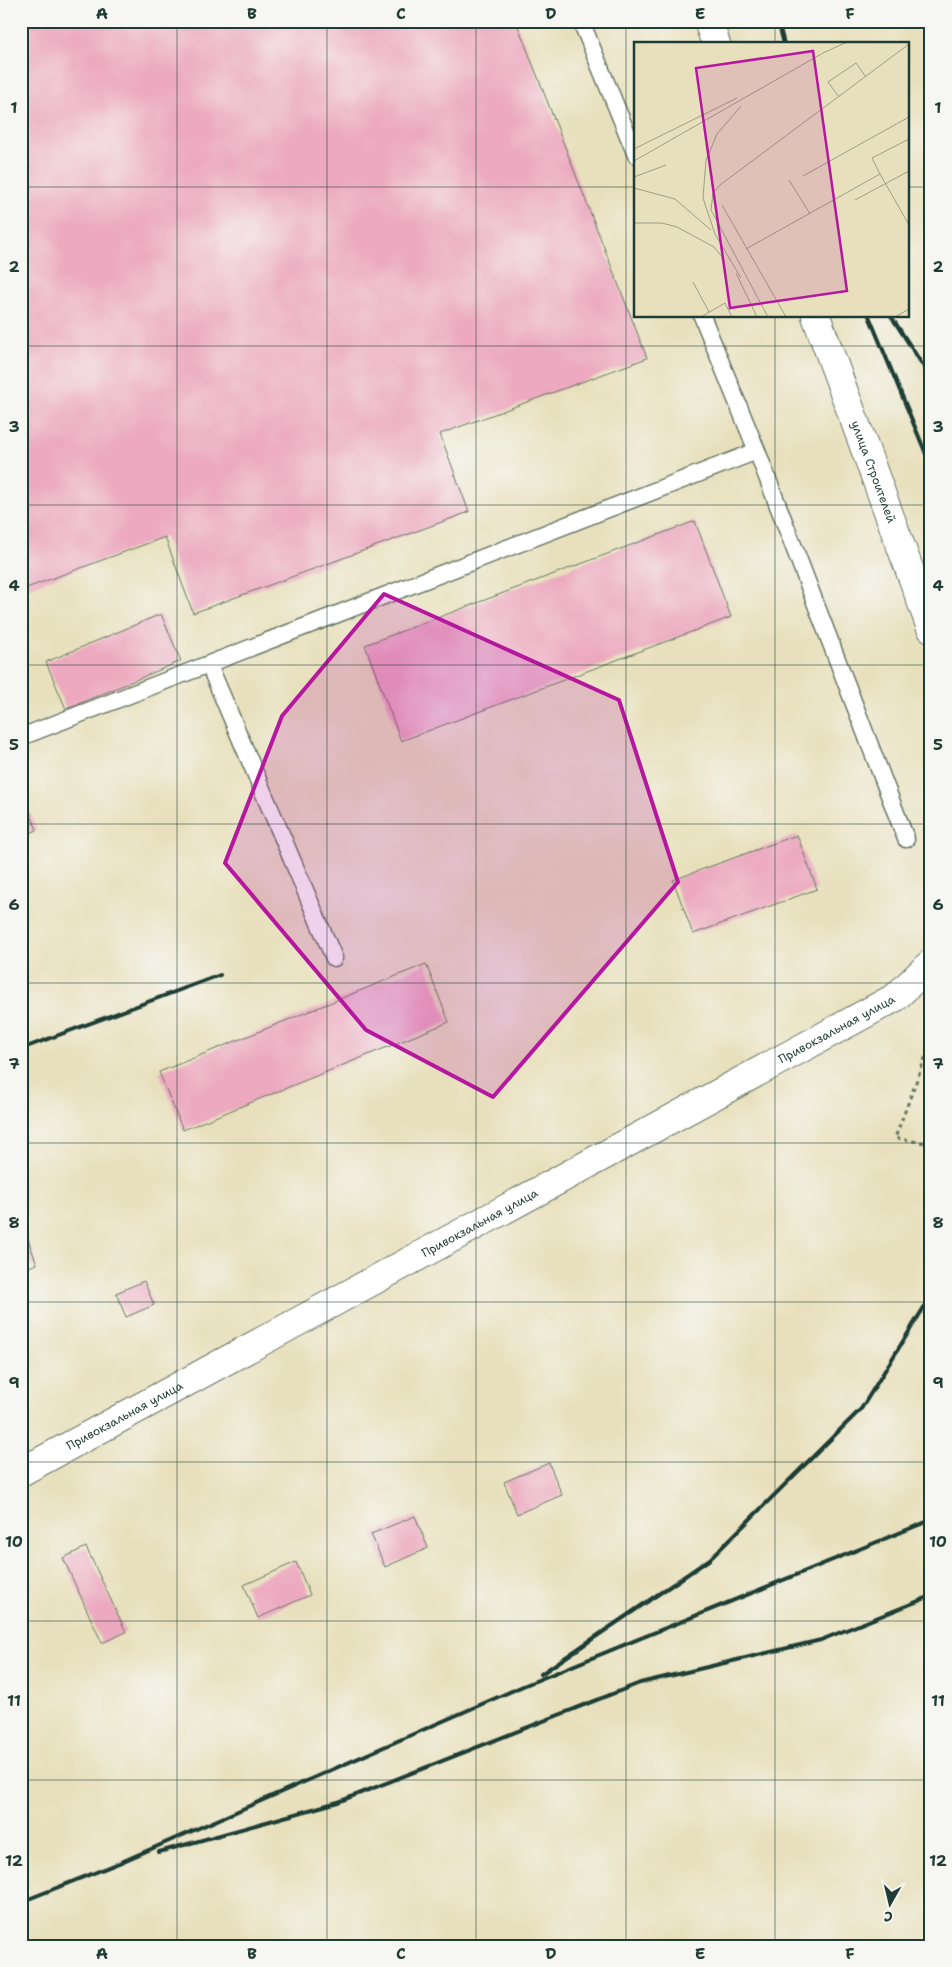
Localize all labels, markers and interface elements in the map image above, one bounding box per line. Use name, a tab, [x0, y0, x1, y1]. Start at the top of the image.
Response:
text: A	[96, 3, 108, 24]
text: B	[247, 3, 257, 24]
text: C	[396, 3, 406, 24]
text: D	[545, 3, 557, 24]
text: E	[695, 3, 705, 24]
text: F	[845, 3, 855, 24]
inset map	[634, 42, 910, 318]
text: 1	[10, 97, 18, 118]
text: 1	[934, 97, 942, 118]
text: 2	[8, 256, 20, 277]
text: 2	[932, 256, 944, 277]
text: 3	[8, 416, 20, 437]
text: 3	[932, 416, 944, 437]
street label: улица Строителей	[847, 418, 900, 525]
text: 4	[8, 575, 20, 596]
text: 4	[932, 575, 944, 596]
text: 5	[9, 734, 19, 755]
text: 5	[933, 734, 943, 755]
text: 6	[8, 894, 20, 915]
text: 6	[932, 894, 944, 915]
street label: Привокзальная улица	[775, 991, 898, 1067]
text: 7	[8, 1053, 20, 1074]
text: 7	[932, 1053, 944, 1074]
street label: Привокзальная улица	[419, 1185, 541, 1261]
text: 8	[8, 1212, 20, 1233]
text: 8	[932, 1212, 944, 1233]
text: 9	[8, 1372, 20, 1393]
text: 9	[932, 1372, 944, 1393]
street label: Привокзальная улица	[64, 1377, 186, 1454]
text: 10	[5, 1531, 23, 1552]
text: 10	[929, 1531, 947, 1552]
text: 11	[7, 1690, 21, 1711]
text: 11	[931, 1690, 945, 1711]
text: 12	[5, 1850, 23, 1871]
text: 12	[929, 1850, 947, 1871]
north arrow	[864, 1880, 914, 1930]
text: С	[883, 1907, 894, 1926]
text: A	[96, 1943, 108, 1964]
text: B	[247, 1943, 257, 1964]
text: C	[396, 1943, 406, 1964]
text: D	[545, 1943, 557, 1964]
text: E	[695, 1943, 705, 1964]
text: F	[845, 1943, 855, 1964]

